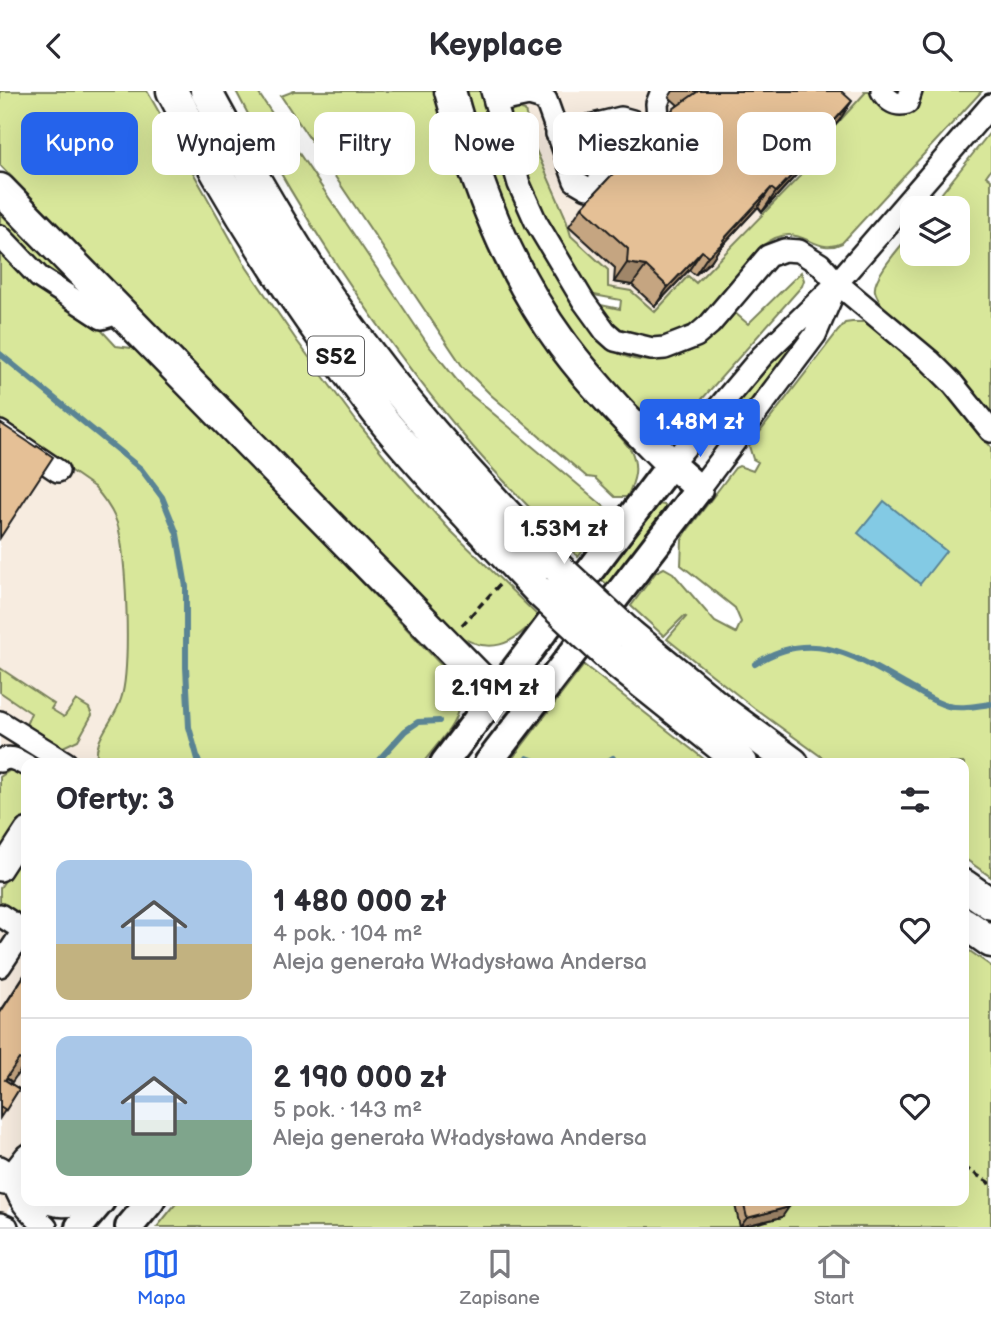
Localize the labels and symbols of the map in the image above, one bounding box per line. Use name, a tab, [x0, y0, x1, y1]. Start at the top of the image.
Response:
road number: S52	[308, 337, 364, 375]
pin: 1.48M zł	[628, 399, 772, 459]
pin: 1.53M zł	[492, 507, 636, 566]
pin: 2.19M zł	[423, 665, 567, 725]

